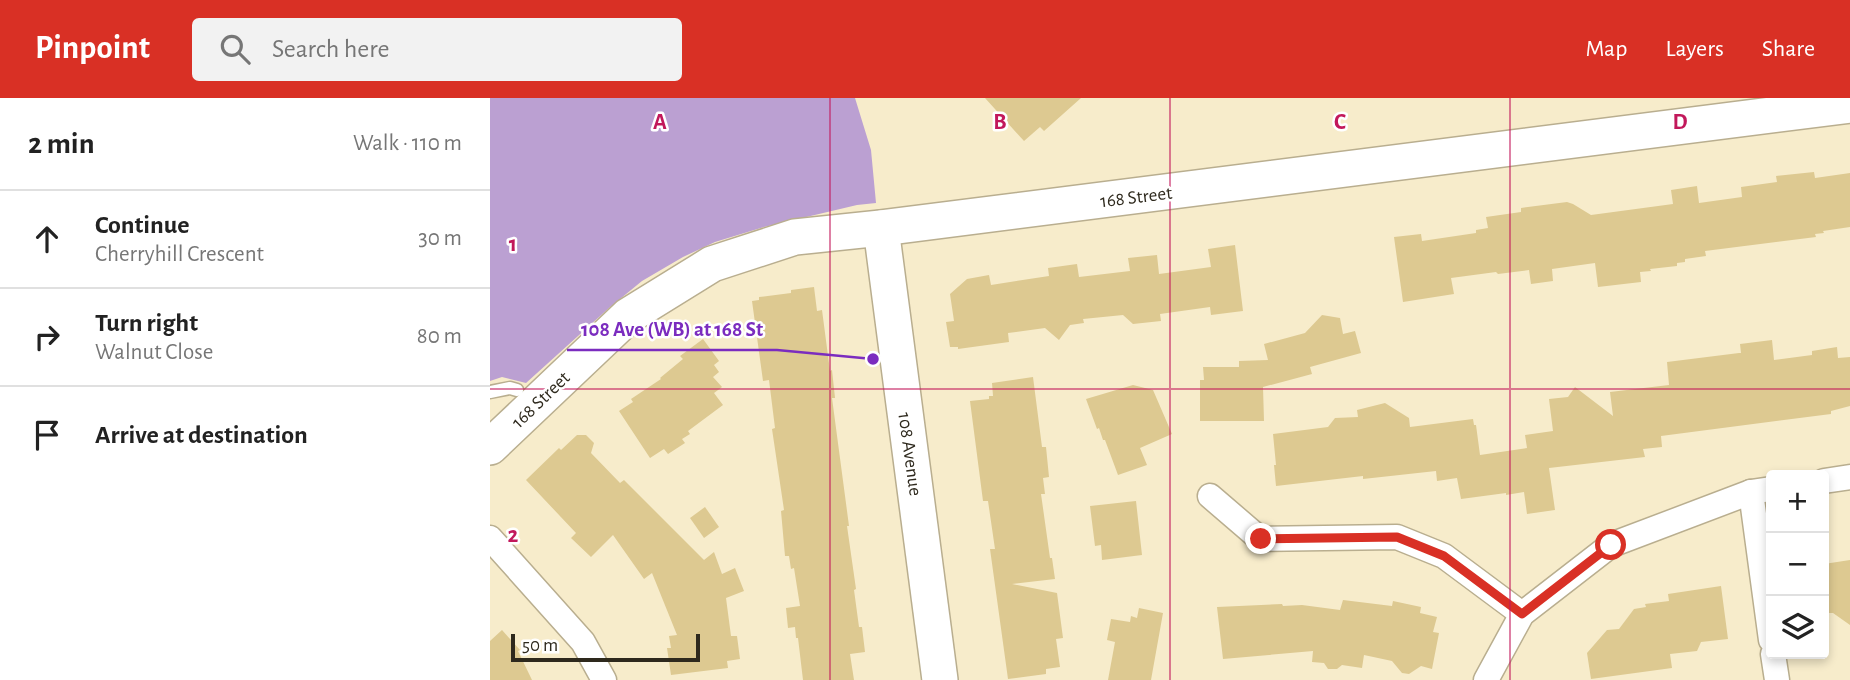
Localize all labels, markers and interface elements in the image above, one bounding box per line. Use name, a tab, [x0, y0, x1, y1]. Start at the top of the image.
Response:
search box	[192, 18, 682, 81]
icon: search	[216, 30, 254, 68]
text: Pinpoint	[35, 32, 150, 65]
text: Search here	[272, 36, 390, 62]
text: Map	[1585, 37, 1627, 61]
text: Layers	[1665, 37, 1724, 61]
text: Share	[1762, 37, 1815, 61]
text: A	[653, 111, 667, 134]
text: B	[993, 111, 1007, 134]
text: C	[1334, 111, 1346, 134]
text: D	[1672, 111, 1688, 134]
text: 2 min	[28, 129, 95, 159]
text: Walk · 110 m	[353, 132, 462, 155]
street label: 168 Street	[1099, 184, 1173, 211]
text: Continue	[95, 212, 190, 238]
icon: ahead	[28, 220, 66, 258]
text: 30 m	[418, 227, 462, 250]
text: 1	[509, 233, 517, 256]
text: Cherryhill Crescent	[95, 243, 264, 266]
callout: 108 Ave (WB) at 168 St	[567, 308, 777, 350]
text: Turn right	[95, 310, 198, 336]
icon: right	[28, 318, 66, 356]
text: 108 Ave (WB) at 168 St	[581, 319, 763, 340]
text: 80 m	[417, 325, 462, 348]
text: Walnut Close	[95, 341, 213, 364]
street label: 168 Street	[508, 368, 574, 432]
street label: 108 Avenue	[894, 411, 925, 497]
icon: arrive	[28, 416, 66, 454]
text: Arrive at destination	[95, 422, 308, 448]
map controls	[1766, 470, 1829, 659]
button: +	[1766, 470, 1829, 533]
route end	[1245, 523, 1276, 554]
text: 2	[508, 524, 519, 547]
route start	[1595, 529, 1626, 560]
button: −	[1766, 533, 1829, 596]
button: layers	[1766, 596, 1829, 659]
scale bar	[511, 631, 700, 663]
text: 50 m	[522, 636, 558, 655]

